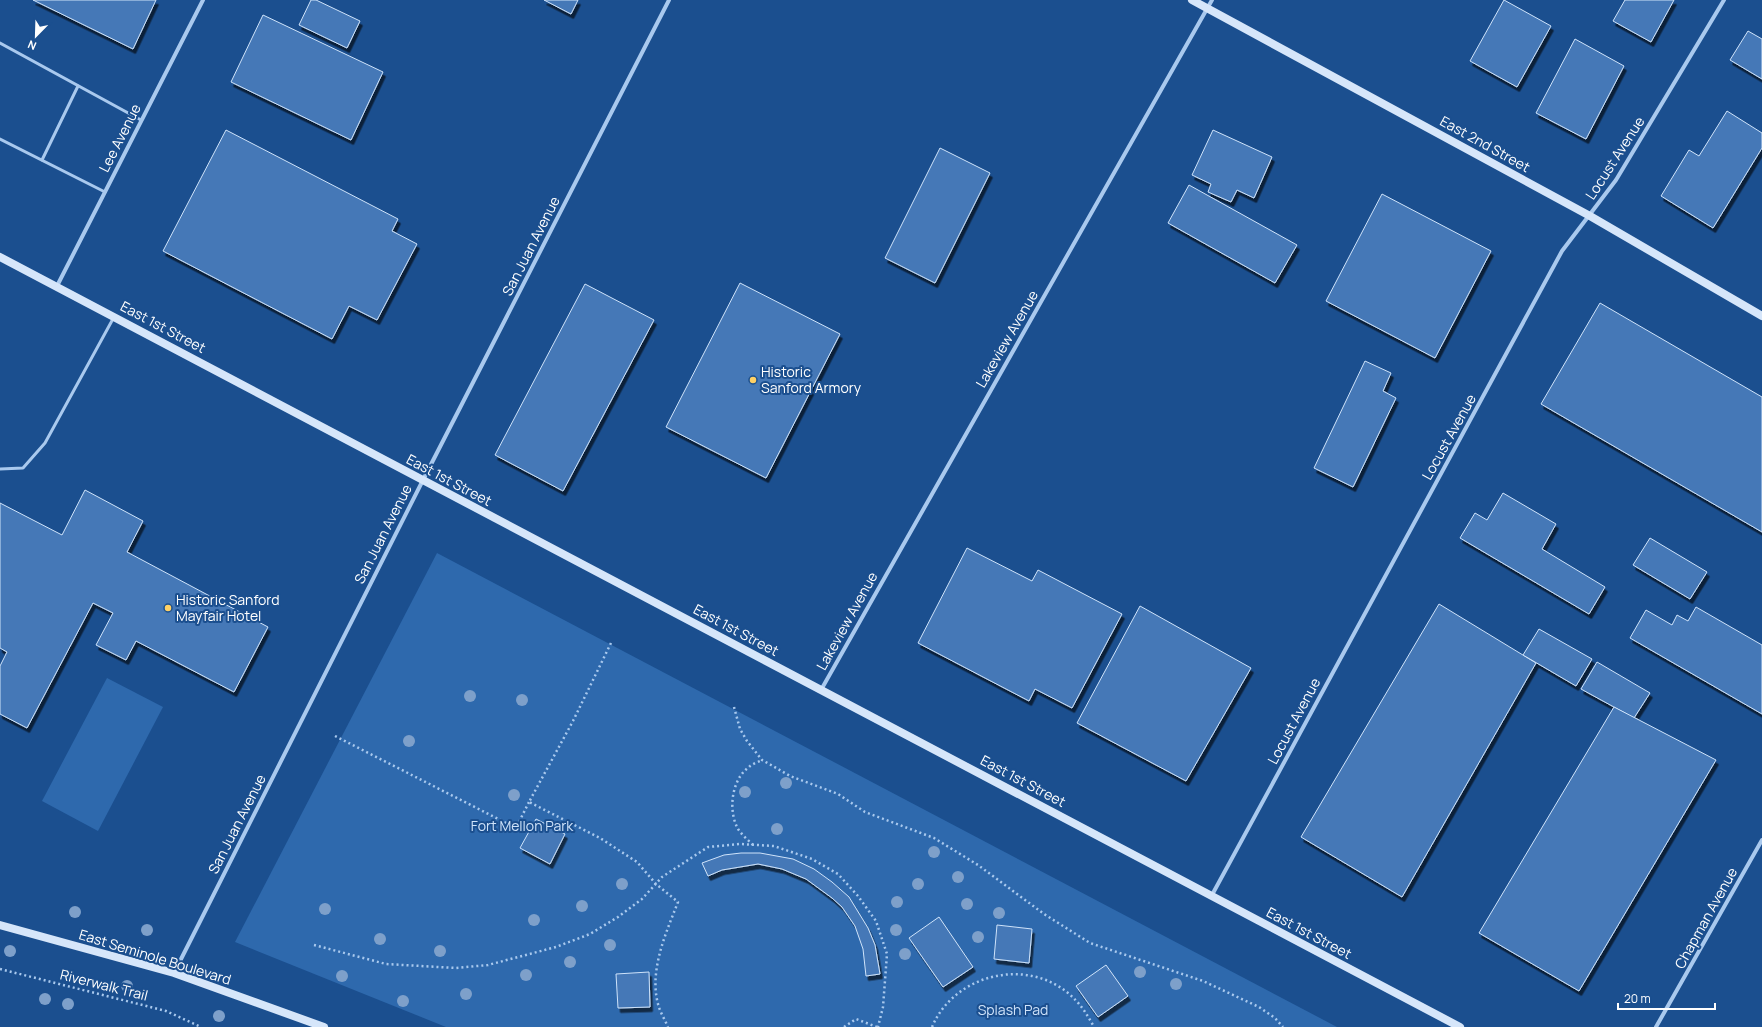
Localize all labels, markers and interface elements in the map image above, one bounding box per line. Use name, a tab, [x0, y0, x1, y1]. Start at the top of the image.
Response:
north arrow	[16, 16, 56, 56]
text: N	[25, 37, 38, 54]
street label: Lee Avenue	[94, 100, 145, 175]
street label: East 2nd Street	[1437, 111, 1534, 176]
street label: Locust Avenue	[1581, 113, 1648, 203]
street label: San Juan Avenue	[497, 193, 564, 299]
street label: Lakeview Avenue	[971, 287, 1042, 391]
street label: East 1st Street	[117, 296, 209, 357]
place label: Historic Sanford Armory	[761, 362, 862, 397]
marker: Historic Sanford Armory	[748, 375, 758, 385]
street label: Locust Avenue	[1417, 391, 1480, 483]
street label: East 1st Street	[403, 449, 495, 510]
street label: San Juan Avenue	[349, 481, 416, 587]
street label: Lakeview Avenue	[812, 568, 881, 673]
place label: Historic Sanford Mayfair Hotel	[176, 590, 280, 625]
street label: East 1st Street	[690, 599, 782, 660]
marker: Historic Sanford Mayfair Hotel	[163, 603, 173, 613]
street label: Locust Avenue	[1263, 674, 1324, 767]
street label: East 1st Street	[977, 750, 1069, 811]
street label: San Juan Avenue	[203, 771, 270, 877]
park label: Fort Mellon Park	[471, 816, 574, 835]
street label: Chapman Avenue	[1670, 864, 1741, 972]
street label: East 1st Street	[1263, 902, 1355, 963]
street label: East Seminole Boulevard	[77, 924, 234, 989]
street label: Riverwalk Trail	[58, 964, 150, 1005]
scale bar	[1618, 985, 1715, 1011]
text: 20 m	[1624, 990, 1651, 1007]
park label: Splash Pad	[978, 1000, 1048, 1019]

